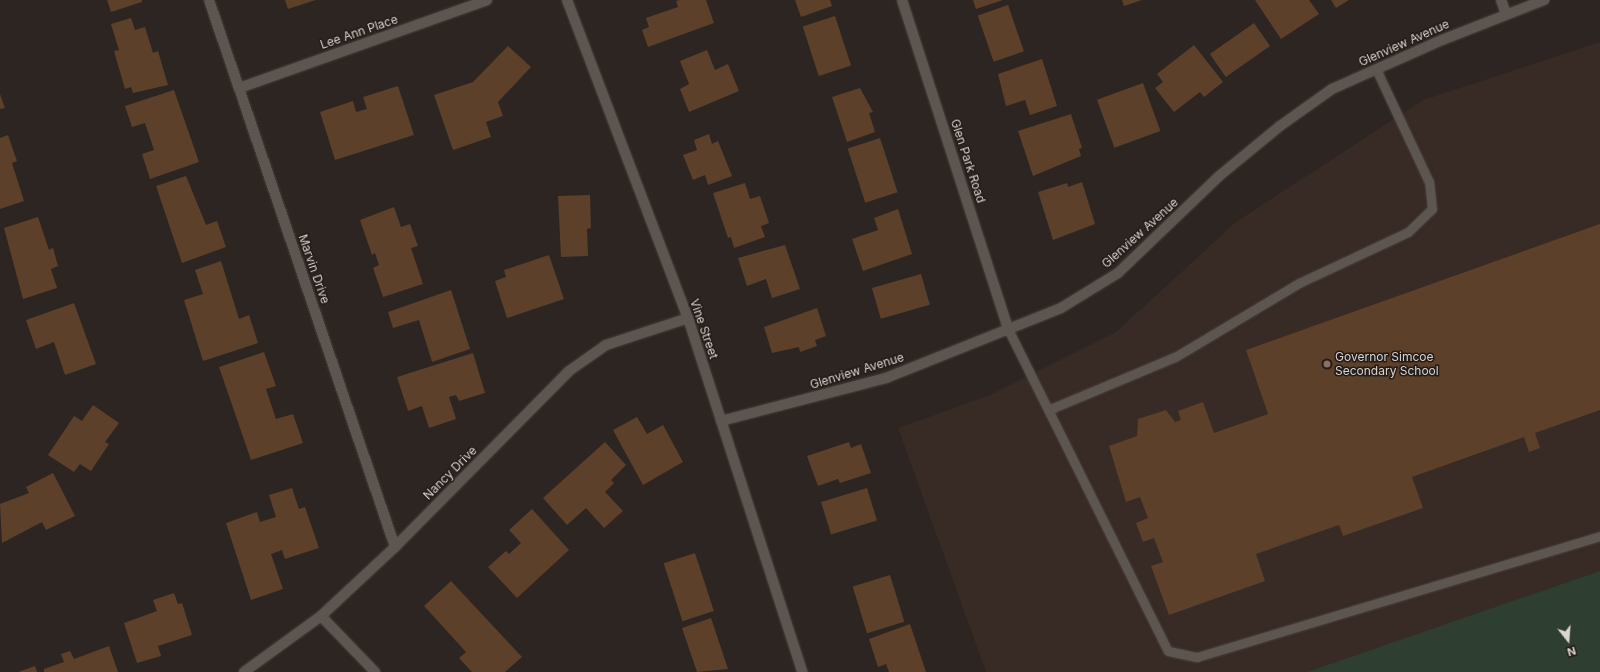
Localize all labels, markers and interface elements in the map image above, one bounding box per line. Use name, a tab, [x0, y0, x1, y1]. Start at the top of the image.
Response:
street label: Lee Ann Place	[318, 12, 400, 52]
street label: Glenview Avenue	[1357, 17, 1451, 69]
street label: Glen Park Road	[948, 117, 988, 205]
street label: Glenview Avenue	[1099, 195, 1181, 271]
street label: Marvin Drive	[295, 233, 333, 305]
street label: Vine Street	[687, 297, 721, 361]
street label: Glenview Avenue	[808, 350, 906, 392]
place label: Governor Simcoe Secondary School	[1335, 350, 1439, 378]
marker: Governor Simcoe Secondary School	[1322, 359, 1332, 369]
street label: Nancy Drive	[420, 443, 480, 503]
north arrow	[1548, 620, 1588, 660]
text: N	[1565, 644, 1578, 659]

